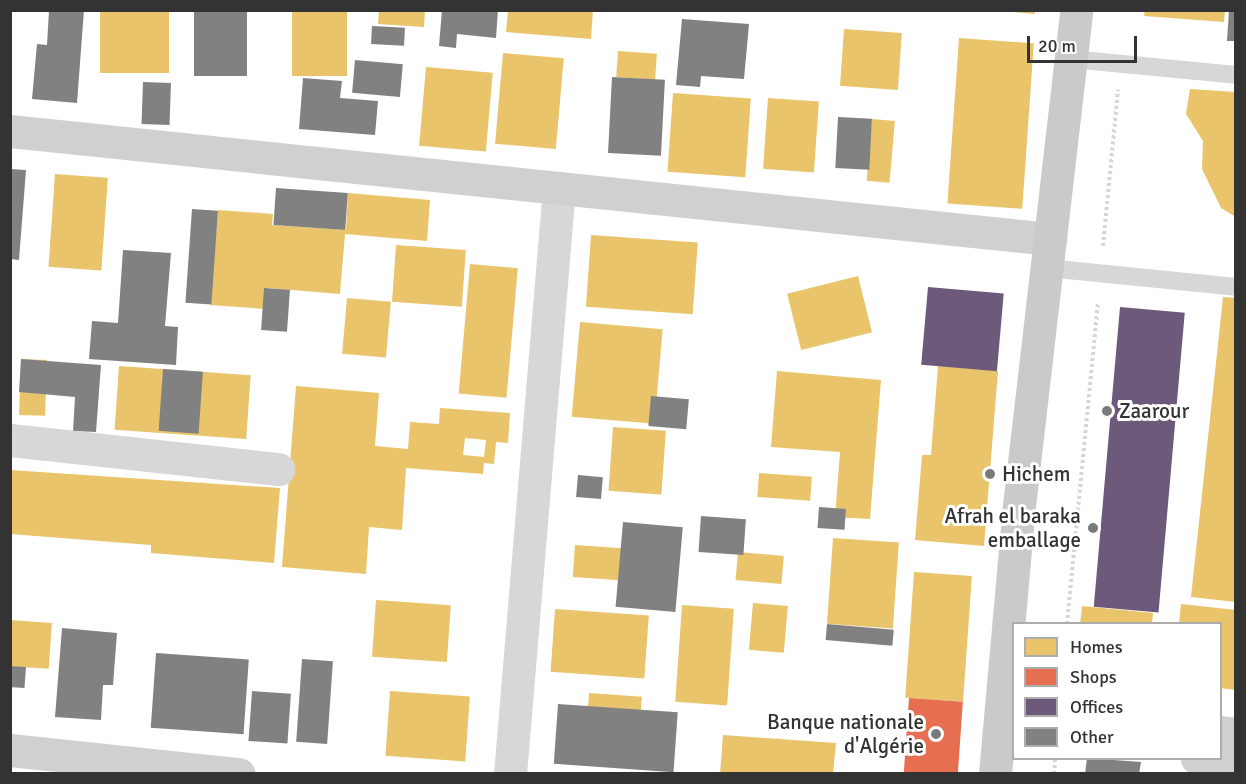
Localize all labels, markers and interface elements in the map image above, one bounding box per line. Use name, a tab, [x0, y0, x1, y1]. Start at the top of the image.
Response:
scale bar	[1030, 24, 1140, 62]
text: 20 m	[1038, 35, 1076, 57]
place label: Zaarour	[1119, 398, 1189, 424]
marker: Zaarour	[1100, 404, 1114, 418]
place label: Hichem	[1002, 461, 1070, 487]
marker: Hichem	[983, 467, 997, 481]
place label: Afrah el baraka emballage	[944, 503, 1081, 553]
marker: Afrah el baraka emballage	[1086, 521, 1100, 535]
legend	[1012, 622, 1222, 760]
text: Homes	[1070, 636, 1123, 658]
text: Shops	[1070, 666, 1117, 688]
text: Offices	[1070, 696, 1123, 718]
place label: Banque nationale d'Algérie	[767, 709, 924, 759]
text: Other	[1070, 726, 1114, 748]
marker: Banque nationale d'Algérie	[929, 727, 943, 741]

